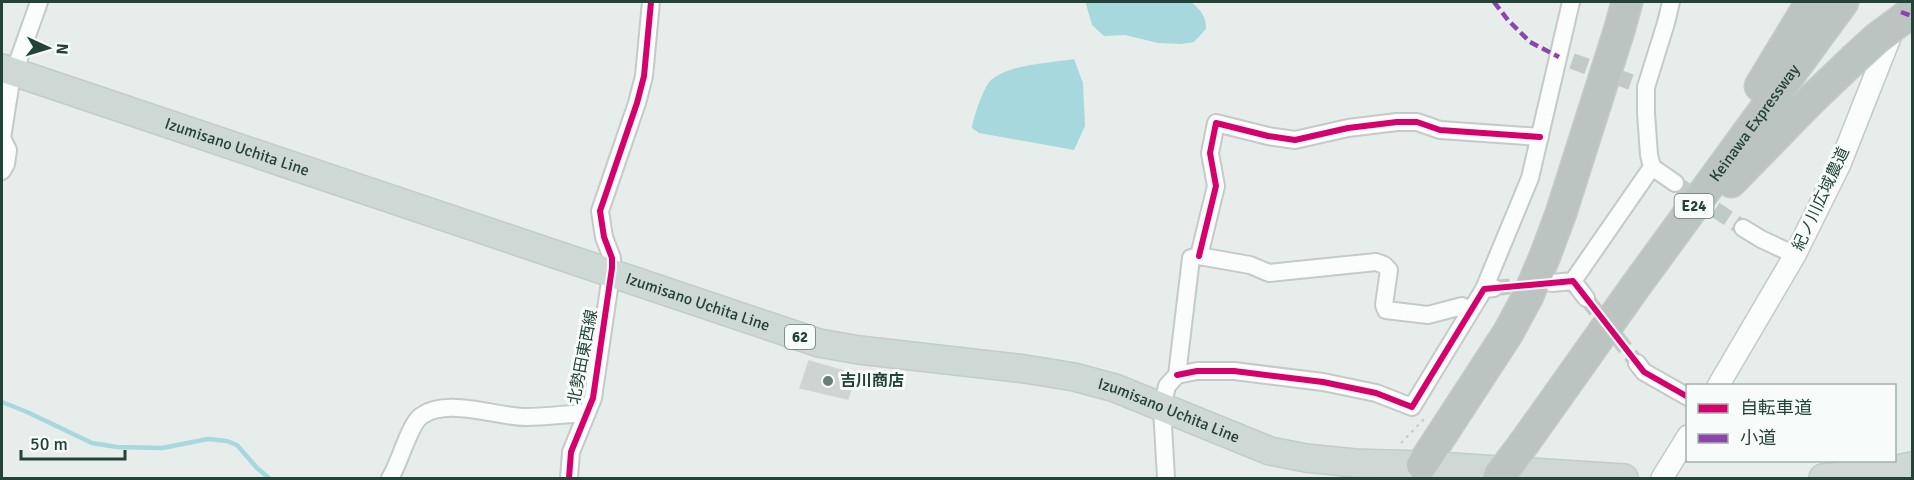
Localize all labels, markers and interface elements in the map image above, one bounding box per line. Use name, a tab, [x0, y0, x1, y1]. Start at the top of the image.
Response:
north arrow	[18, 18, 78, 78]
text: N	[52, 43, 72, 55]
street label: Keinawa Expressway	[1705, 60, 1804, 186]
street label: Izumisano Uchita Line	[162, 114, 312, 181]
street label: 紀ノ川広域農道	[1788, 144, 1854, 254]
road number: E24	[1674, 194, 1714, 218]
street label: Izumisano Uchita Line	[623, 269, 772, 336]
street label: 北勢田東西線	[564, 308, 602, 406]
road number: 62	[785, 325, 815, 349]
place label: 吉川商店	[840, 371, 904, 391]
marker: 吉川商店	[821, 374, 835, 388]
street label: Izumisano Uchita Line	[1096, 374, 1243, 448]
legend	[1686, 384, 1896, 462]
text: 自転車道	[1740, 397, 1812, 419]
scale bar	[21, 423, 124, 461]
text: 小道	[1740, 427, 1776, 449]
text: 50 m	[30, 433, 68, 455]

